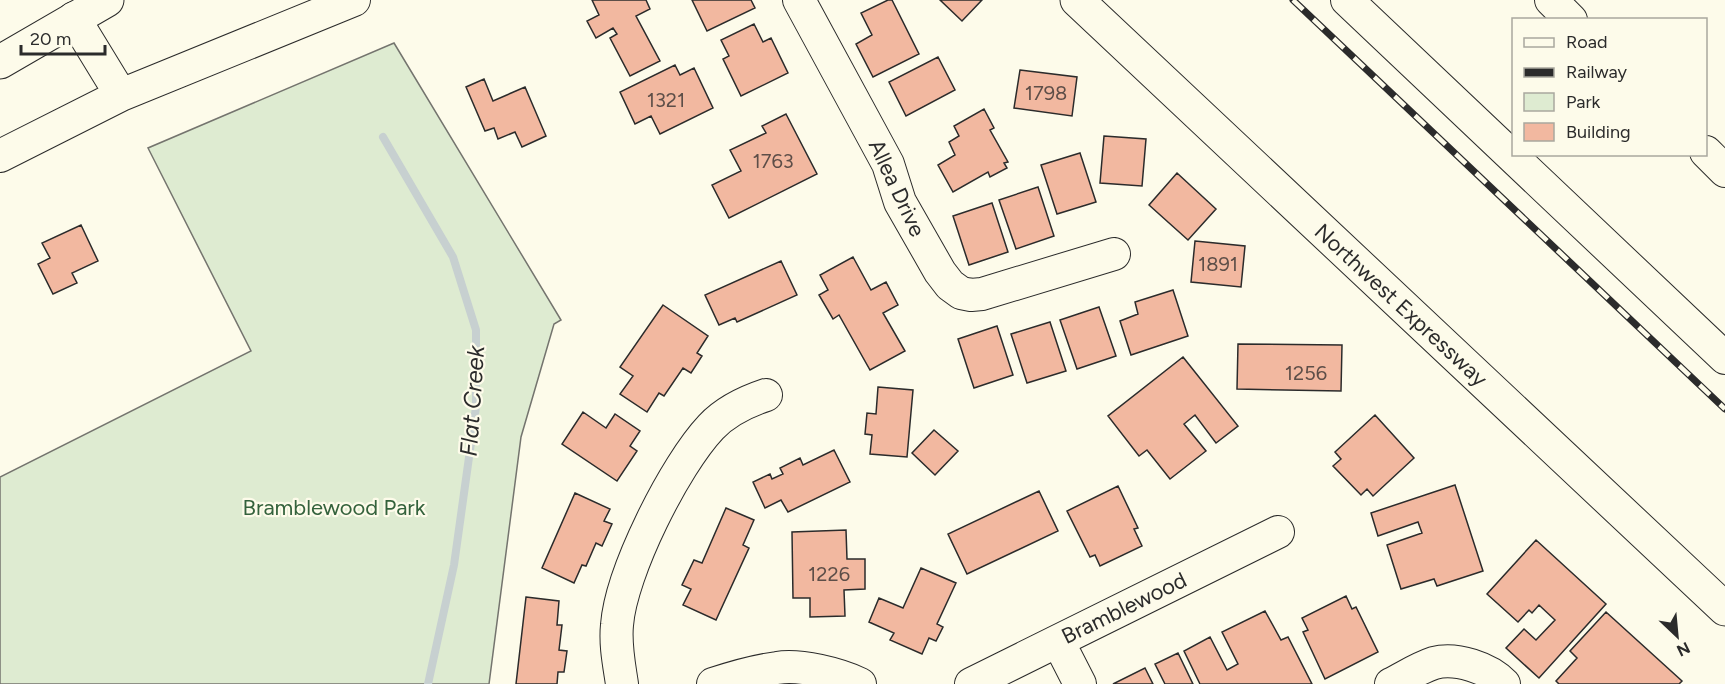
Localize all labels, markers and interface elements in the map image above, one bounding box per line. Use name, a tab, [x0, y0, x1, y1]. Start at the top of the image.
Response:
scale bar	[21, 18, 105, 56]
legend	[1512, 18, 1707, 156]
text: 20 m	[30, 28, 71, 50]
text: Road	[1566, 31, 1607, 53]
text: Railway	[1566, 61, 1628, 83]
house number: 1798	[1025, 81, 1067, 105]
house number: 1321	[647, 88, 685, 112]
text: Park	[1566, 91, 1601, 113]
text: Building	[1566, 121, 1631, 143]
street label: Allea Drive	[863, 135, 931, 241]
house number: 1763	[752, 149, 794, 173]
street label: Northwest Expressway	[1309, 218, 1493, 392]
house number: 1891	[1198, 252, 1238, 276]
water label: Flat Creek	[454, 343, 490, 457]
house number: 1256	[1285, 361, 1327, 385]
park label: Bramblewood Park	[243, 494, 426, 521]
house number: 1226	[808, 562, 850, 586]
street label: Bramblewood	[1057, 566, 1191, 650]
north arrow	[1647, 606, 1707, 666]
text: N	[1674, 638, 1693, 660]

